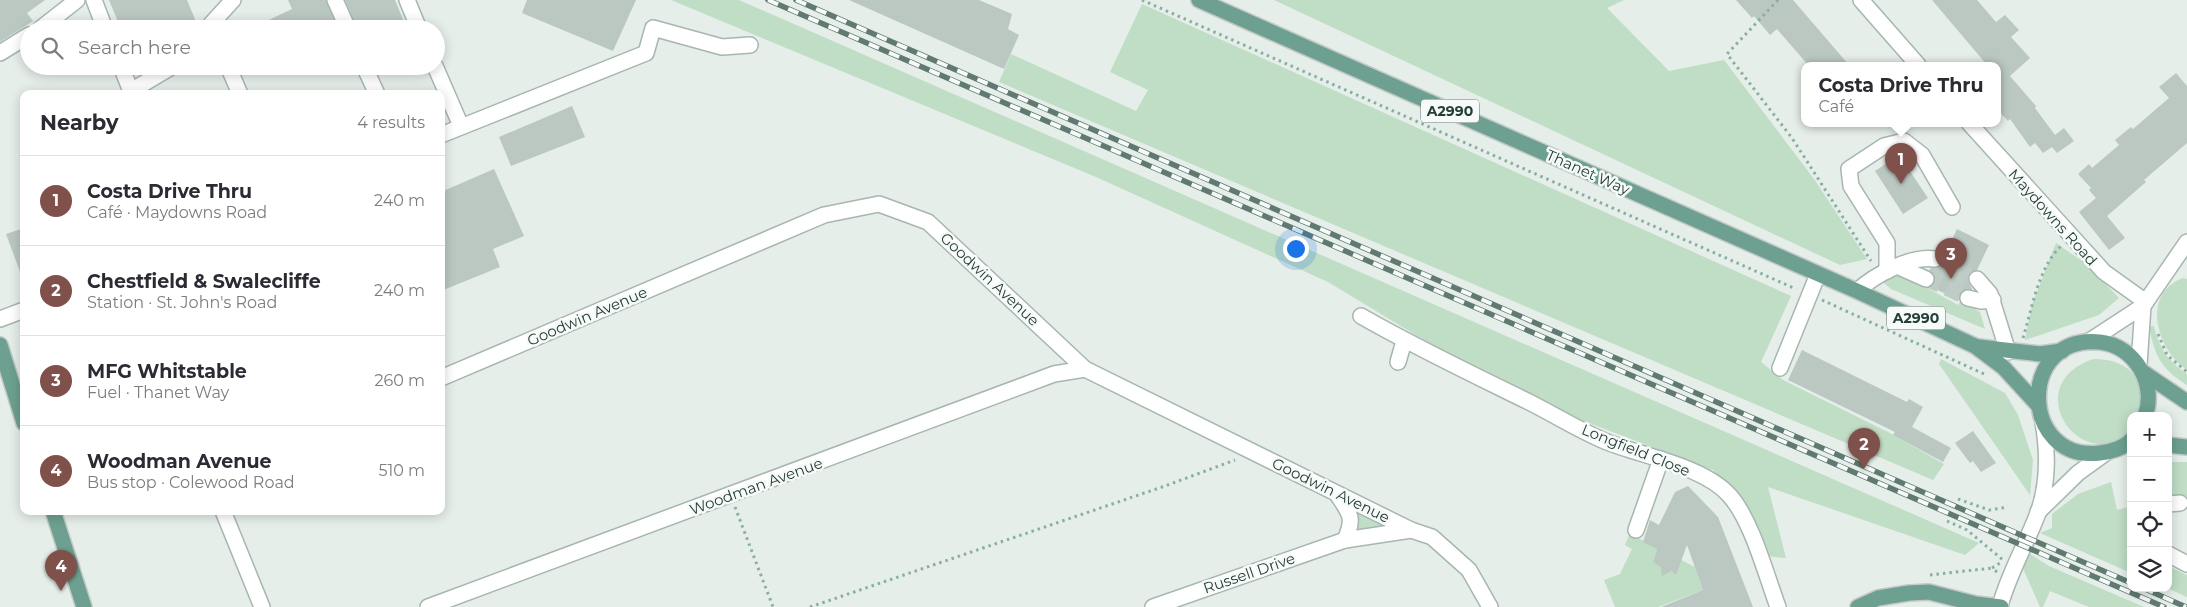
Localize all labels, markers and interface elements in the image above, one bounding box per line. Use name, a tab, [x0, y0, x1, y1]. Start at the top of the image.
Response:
search box	[20, 20, 445, 75]
icon: search	[38, 34, 66, 62]
text: Search here	[78, 36, 191, 59]
popup	[1801, 62, 2001, 127]
text: Costa Drive Thru	[1818, 74, 1984, 97]
text: Café	[1818, 97, 1854, 116]
road number: A2990	[1421, 100, 1479, 122]
text: Nearby	[40, 110, 119, 135]
text: 4 results	[357, 113, 425, 132]
pin: 1	[1885, 143, 1917, 184]
street label: Thanet Way	[1543, 145, 1633, 199]
street label: Maydowns Road	[2004, 165, 2102, 269]
text: Costa Drive Thru	[87, 180, 252, 203]
text: 1	[53, 191, 59, 210]
text: 240 m	[374, 191, 425, 210]
text: Café · Maydowns Road	[87, 203, 267, 222]
street label: Goodwin Avenue	[937, 228, 1043, 330]
your location	[1283, 236, 1309, 262]
pin: 3	[1935, 238, 1967, 279]
text: Chestfield & Swalecliffe	[87, 270, 321, 293]
text: 2	[51, 281, 61, 300]
text: 240 m	[374, 281, 425, 300]
street label: Goodwin Avenue	[524, 282, 650, 350]
text: Station · St. John's Road	[87, 293, 277, 312]
road number: A2990	[1887, 306, 1945, 330]
text: MFG Whitstable	[87, 360, 247, 383]
text: 3	[51, 371, 61, 390]
text: 260 m	[374, 371, 425, 390]
text: Fuel · Thanet Way	[87, 383, 229, 402]
map controls	[2127, 412, 2172, 592]
button: +	[2127, 412, 2172, 457]
street label: Longfield Close	[1579, 420, 1693, 480]
pin: 2	[1848, 428, 1880, 469]
text: Woodman Avenue	[87, 450, 272, 473]
street label: Woodman Avenue	[687, 453, 825, 519]
street label: Goodwin Avenue	[1269, 453, 1393, 527]
button: −	[2127, 457, 2172, 502]
text: 4	[50, 461, 62, 480]
text: 510 m	[378, 461, 425, 480]
text: Bus stop · Colewood Road	[87, 473, 295, 492]
button: locate	[2127, 502, 2172, 547]
button: layers	[2127, 547, 2172, 592]
street label: Russell Drive	[1201, 548, 1297, 598]
pin: 4	[45, 550, 77, 591]

